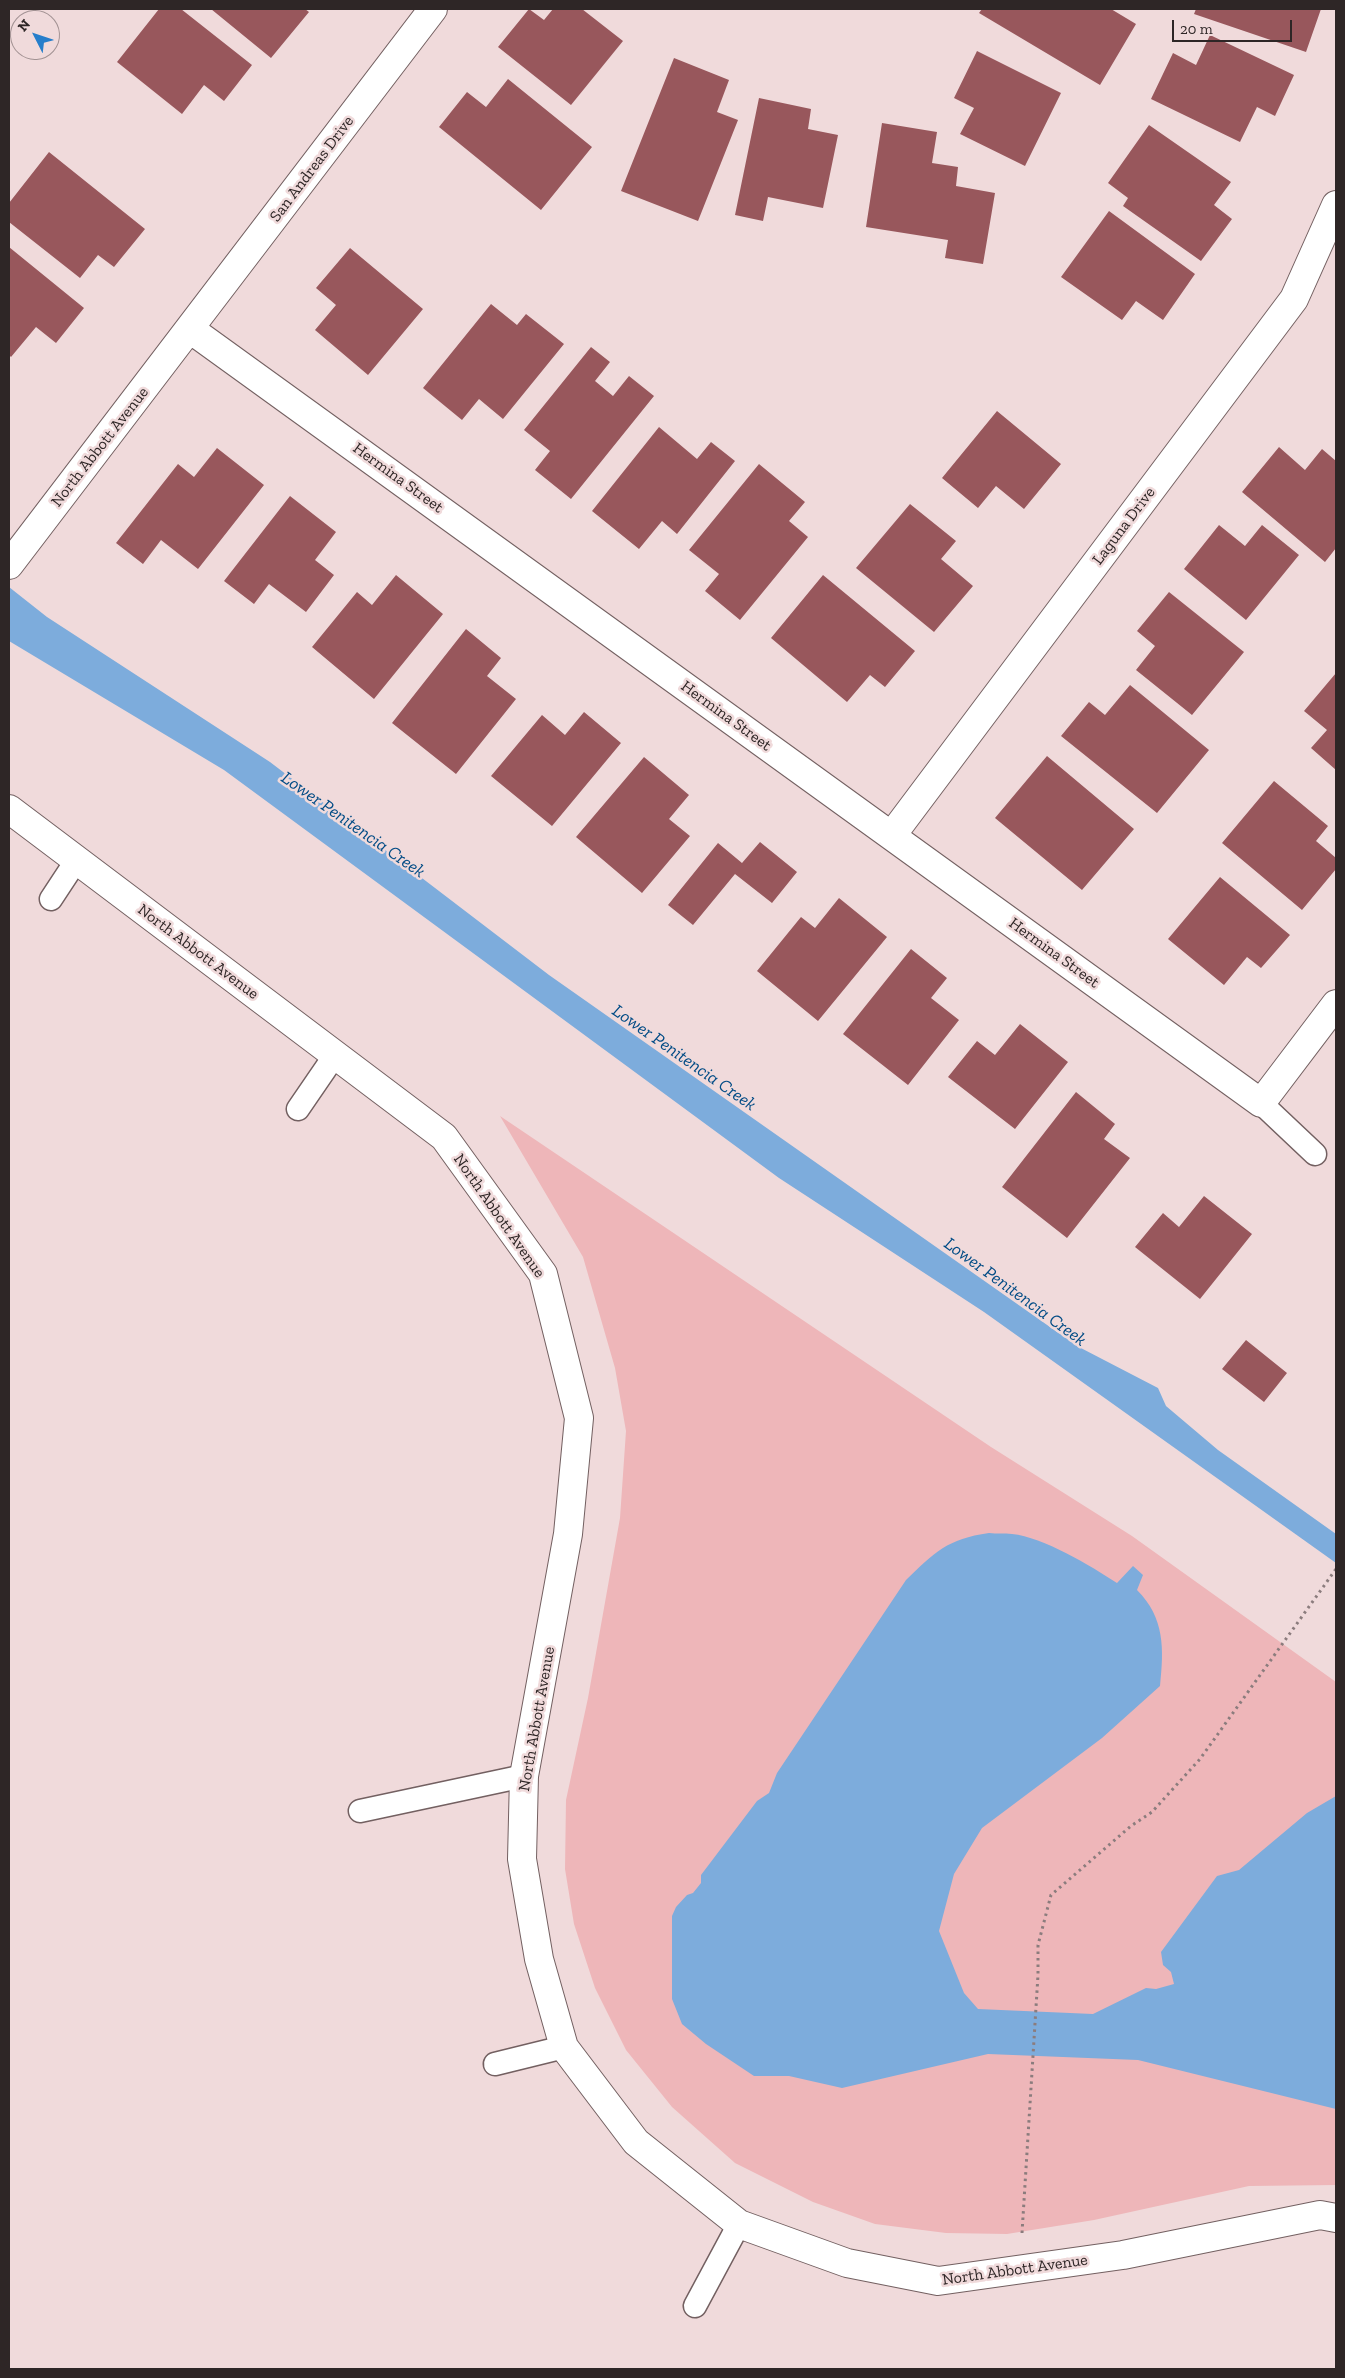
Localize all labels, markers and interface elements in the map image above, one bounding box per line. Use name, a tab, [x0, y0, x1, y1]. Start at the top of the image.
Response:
north arrow	[10, 10, 60, 60]
scale bar	[1175, 10, 1295, 42]
text: N	[14, 16, 34, 35]
text: 20 m	[1180, 20, 1213, 38]
street label: San Andreas Drive	[266, 112, 358, 226]
street label: North Abbott Avenue	[47, 383, 153, 511]
street label: Hermina Street	[349, 439, 447, 517]
street label: Laguna Drive	[1089, 483, 1159, 569]
street label: Hermina Street	[677, 677, 775, 755]
water label: Lower Penitencia Creek	[277, 767, 429, 883]
street label: North Abbott Avenue	[134, 900, 262, 1004]
street label: Hermina Street	[1005, 914, 1103, 992]
water label: Lower Penitencia Creek	[608, 1000, 760, 1116]
street label: North Abbott Avenue	[449, 1150, 549, 1282]
water label: Lower Penitencia Creek	[940, 1233, 1090, 1351]
street label: North Abbott Avenue	[515, 1645, 559, 1793]
street label: North Abbott Avenue	[941, 2250, 1089, 2290]

